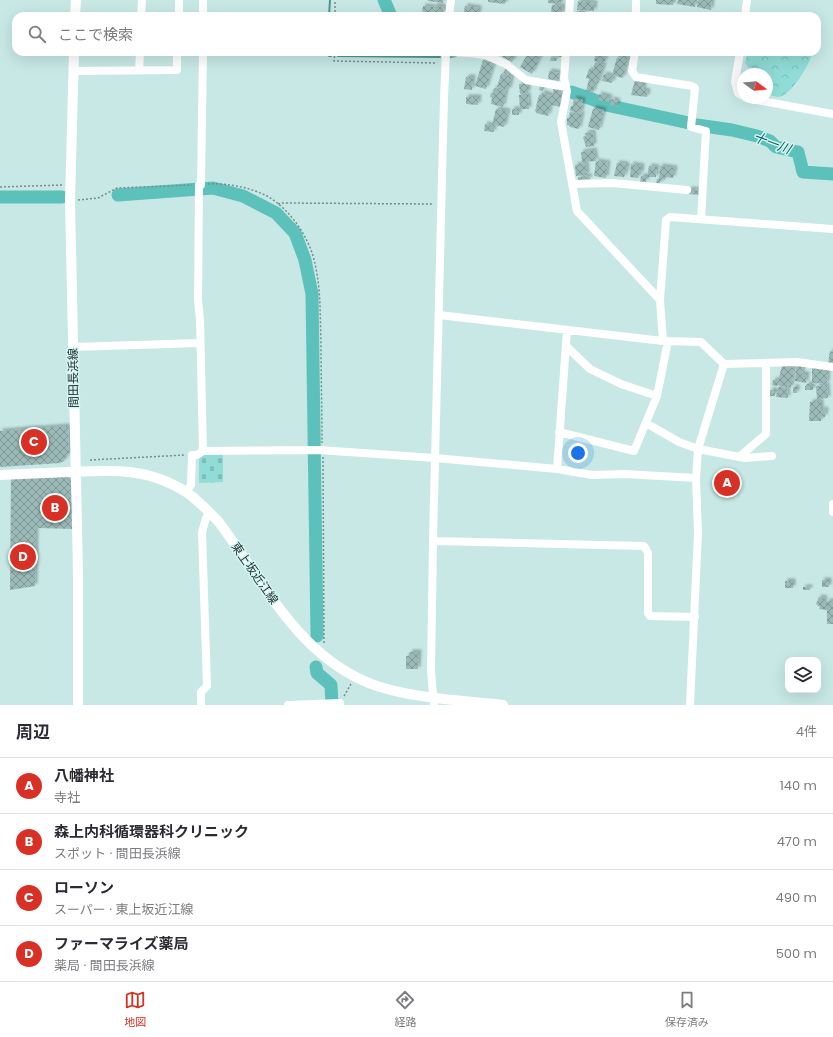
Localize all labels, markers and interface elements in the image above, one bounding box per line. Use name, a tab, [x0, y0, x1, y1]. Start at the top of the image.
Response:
search box	[12, 12, 821, 56]
icon: search	[26, 23, 48, 45]
text: ここで検索	[58, 24, 133, 45]
north arrow	[737, 68, 773, 104]
water label: 十一川	[750, 127, 795, 159]
street label: 間田長浜線	[64, 348, 82, 408]
pin: C	[21, 427, 47, 457]
your location	[568, 443, 588, 463]
pin: A	[714, 468, 740, 498]
pin: B	[42, 493, 68, 523]
street label: 東上坂近江線	[227, 539, 283, 607]
pin: D	[10, 542, 36, 572]
map controls	[785, 657, 821, 693]
button: layers	[785, 657, 821, 693]
text: 周辺	[16, 720, 50, 744]
text: 4件	[796, 722, 817, 741]
text: 八幡神社	[54, 765, 114, 786]
text: A	[24, 776, 34, 795]
text: 140 m	[780, 776, 817, 795]
text: 寺社	[54, 788, 80, 807]
text: 森上内科循環器科クリニック	[54, 821, 249, 842]
text: B	[25, 832, 33, 851]
text: 470 m	[777, 832, 817, 851]
text: スポット · 間田長浜線	[54, 844, 181, 863]
text: ローソン	[54, 877, 114, 898]
text: C	[24, 888, 34, 907]
text: 490 m	[776, 888, 817, 907]
text: スーパー · 東上坂近江線	[54, 900, 194, 919]
text: ファーマライズ薬局	[54, 933, 189, 954]
text: D	[24, 944, 34, 963]
text: 500 m	[776, 944, 817, 963]
text: 薬局 · 間田長浜線	[54, 956, 155, 975]
tab: 地図	[124, 989, 146, 1031]
tab: 経路	[394, 989, 416, 1031]
tab: 保存済み	[665, 989, 709, 1031]

